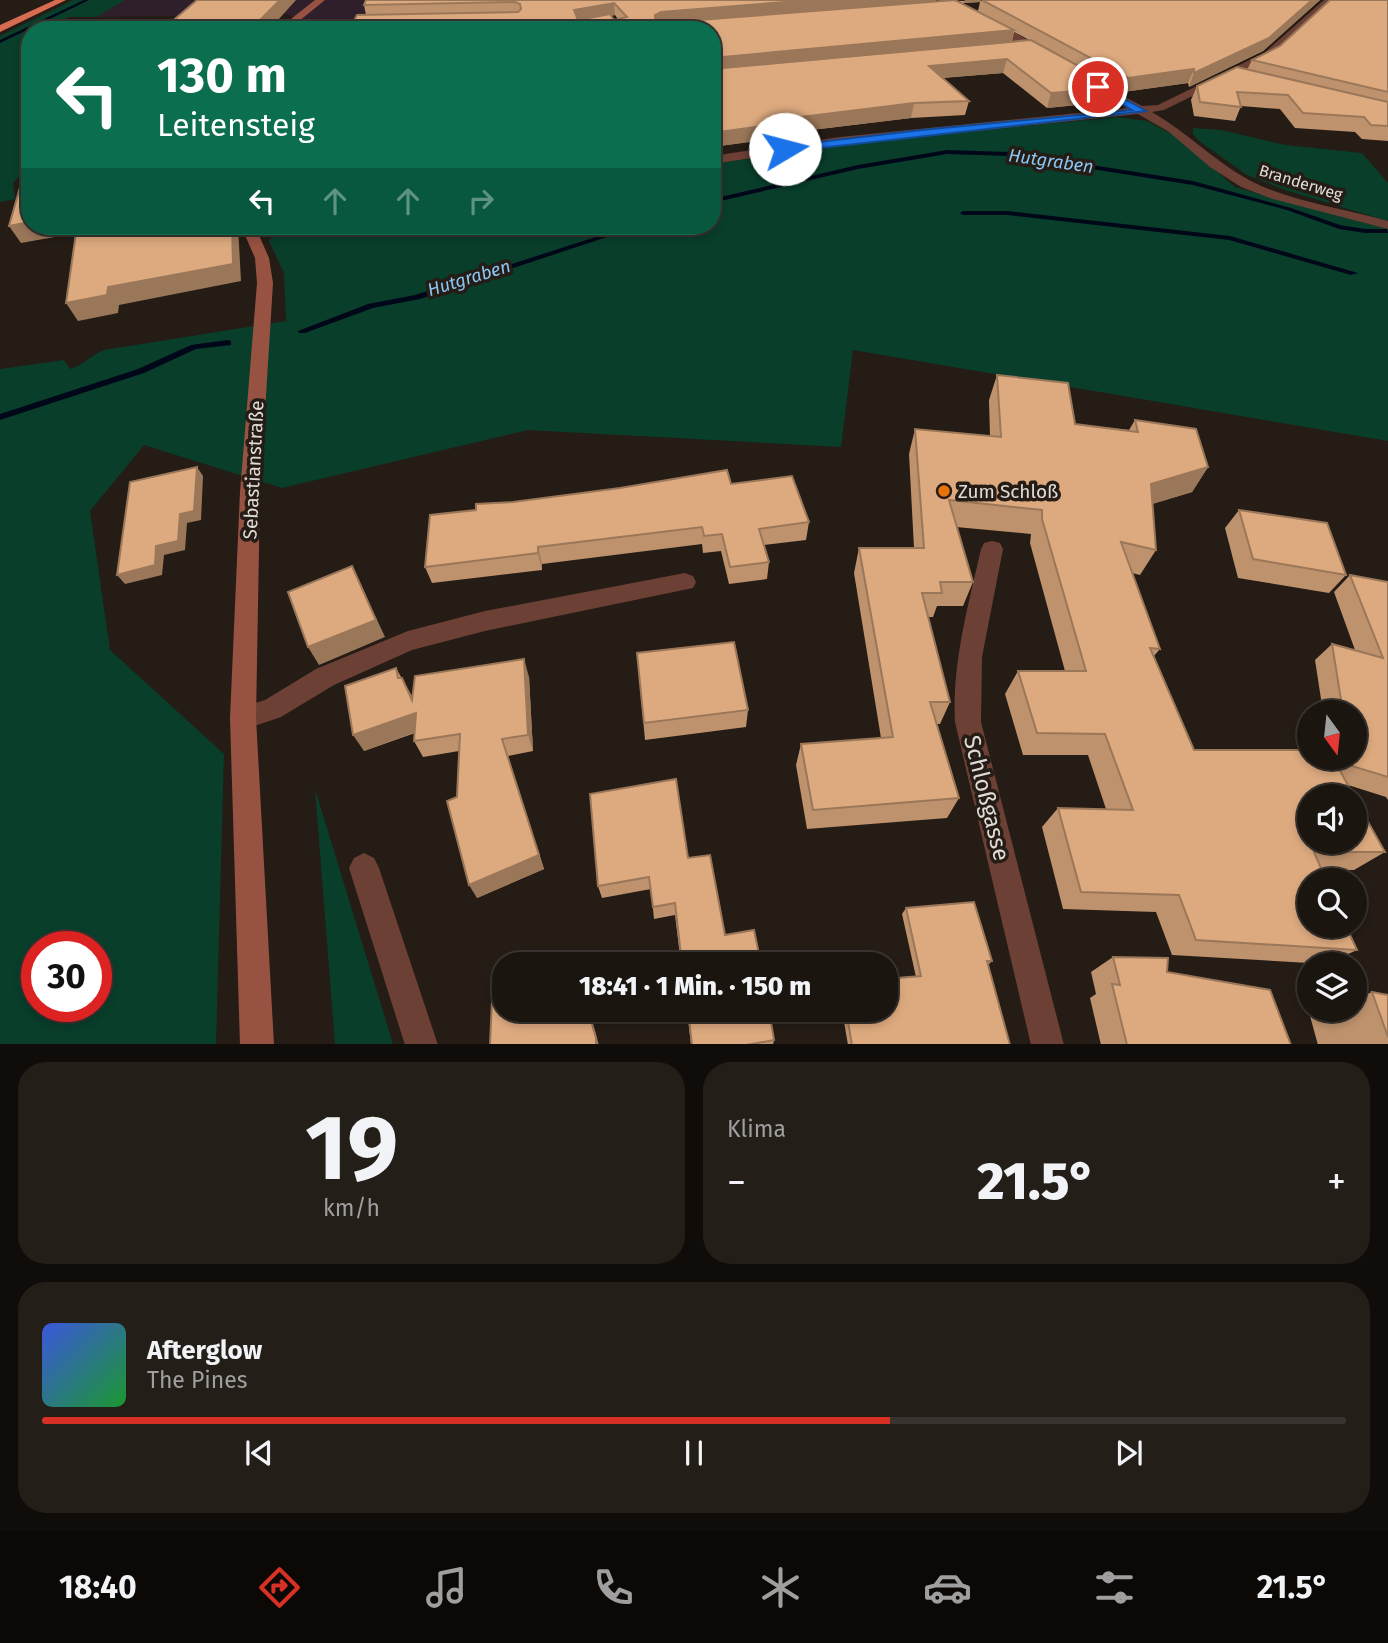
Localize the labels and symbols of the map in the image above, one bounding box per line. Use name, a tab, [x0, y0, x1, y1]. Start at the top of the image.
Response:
pin	[1068, 57, 1128, 117]
position arrow	[748, 112, 822, 186]
water label: Hutgraben	[1007, 144, 1095, 178]
street label: Branderweg	[1257, 161, 1346, 204]
water label: Hutgraben	[425, 255, 513, 301]
street label: Sebastianstraße	[238, 400, 269, 540]
place label: Zum Schloß	[958, 480, 1058, 503]
marker: Zum Schloß	[936, 483, 952, 499]
north arrow	[1297, 700, 1367, 770]
street label: Schloßgasse	[958, 732, 1016, 864]
speed limit sign: 30	[21, 931, 112, 1022]

